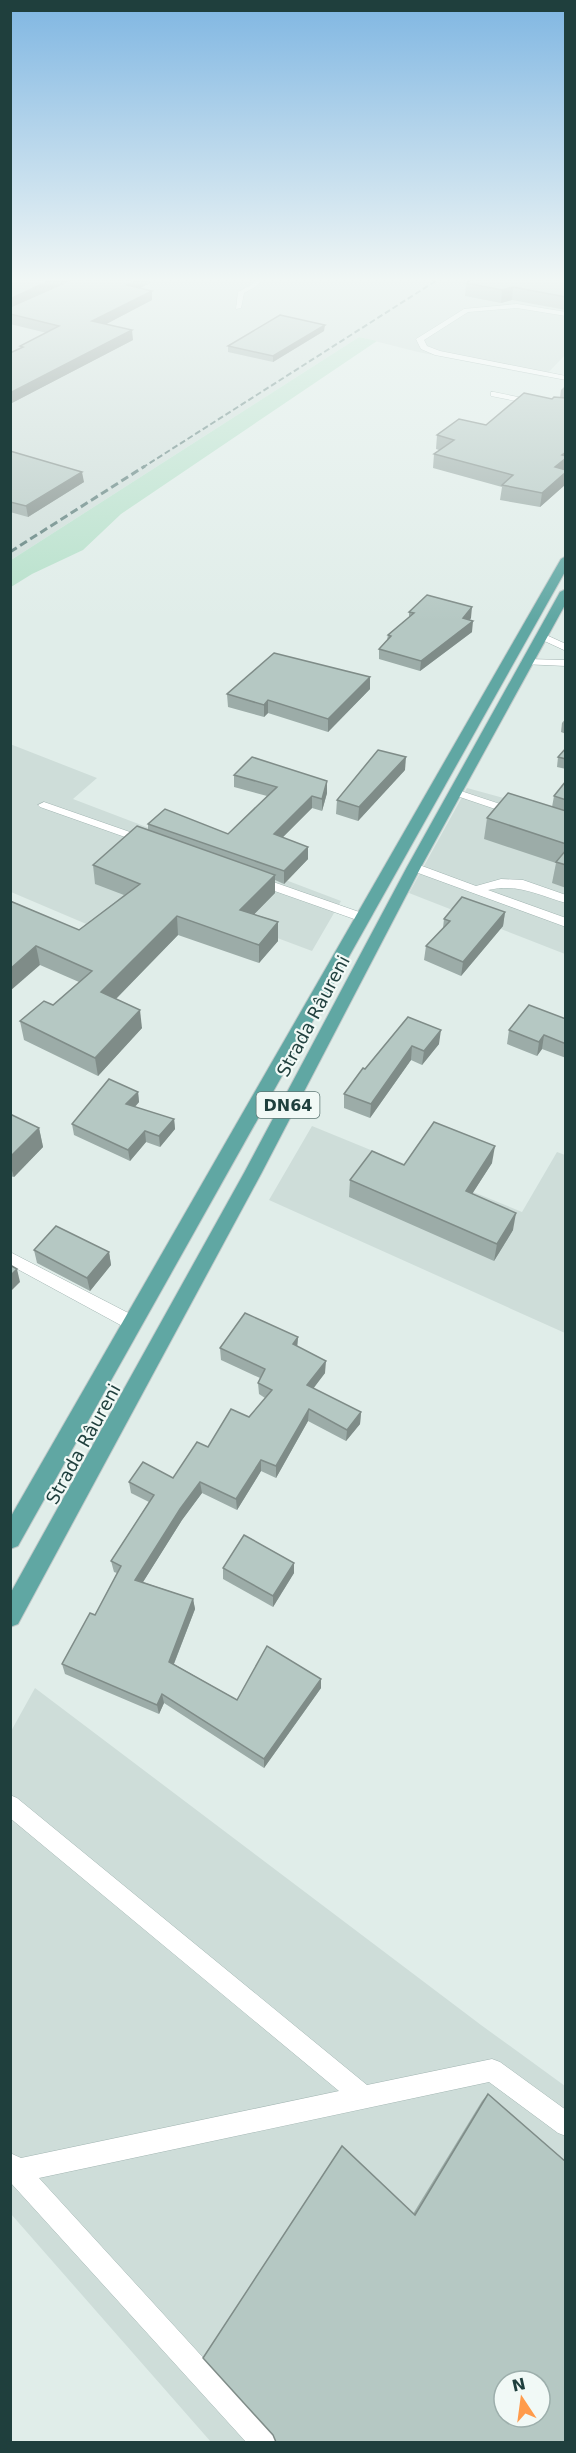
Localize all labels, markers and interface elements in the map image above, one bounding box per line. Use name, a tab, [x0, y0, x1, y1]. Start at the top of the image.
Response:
street label: Strada Râureni	[272, 952, 354, 1080]
road number: DN64	[256, 1092, 320, 1118]
street label: Strada Râureni	[41, 1380, 125, 1508]
north arrow	[492, 2369, 552, 2429]
text: N	[510, 2374, 527, 2396]

